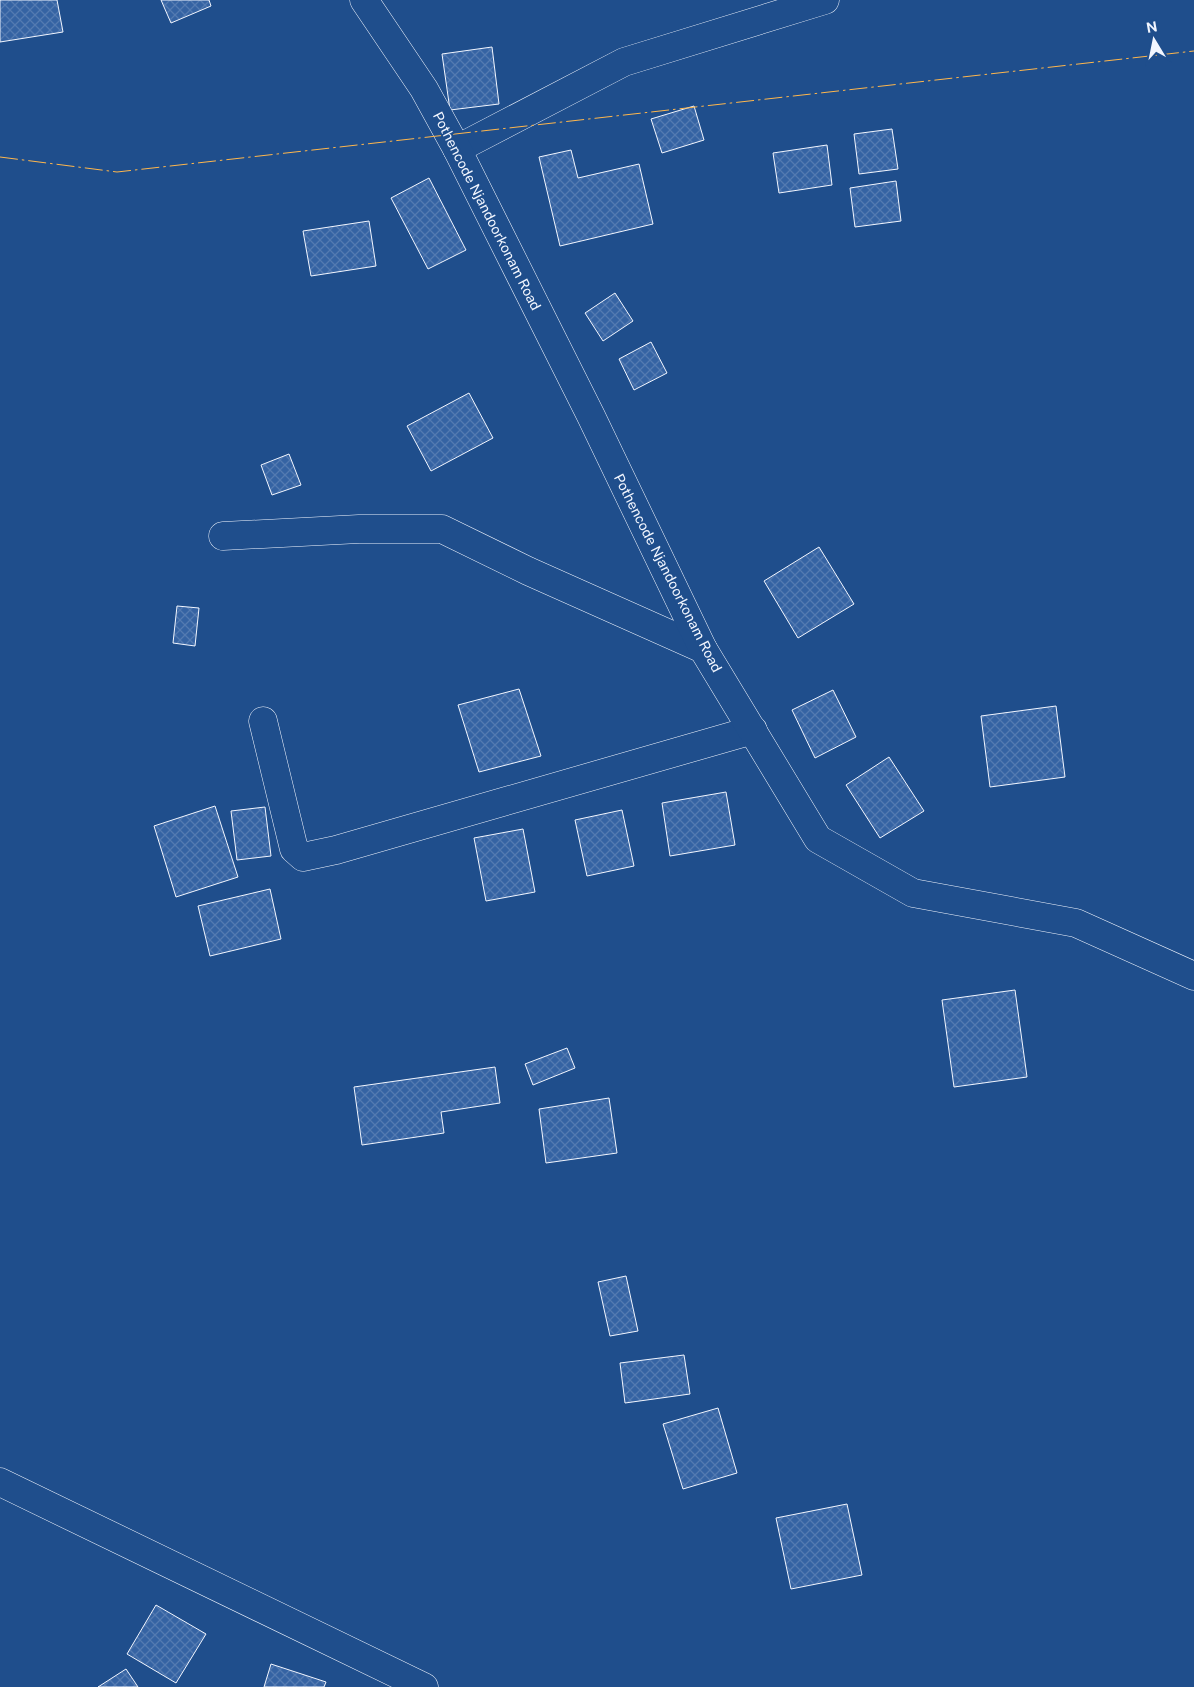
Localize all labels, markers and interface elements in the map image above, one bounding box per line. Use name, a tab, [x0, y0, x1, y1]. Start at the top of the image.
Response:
north arrow	[1129, 15, 1179, 65]
text: N	[1145, 18, 1159, 36]
street label: Pothencode Njandoorkonam Road	[430, 109, 544, 313]
street label: Pothencode Njandoorkonam Road	[611, 471, 725, 675]

